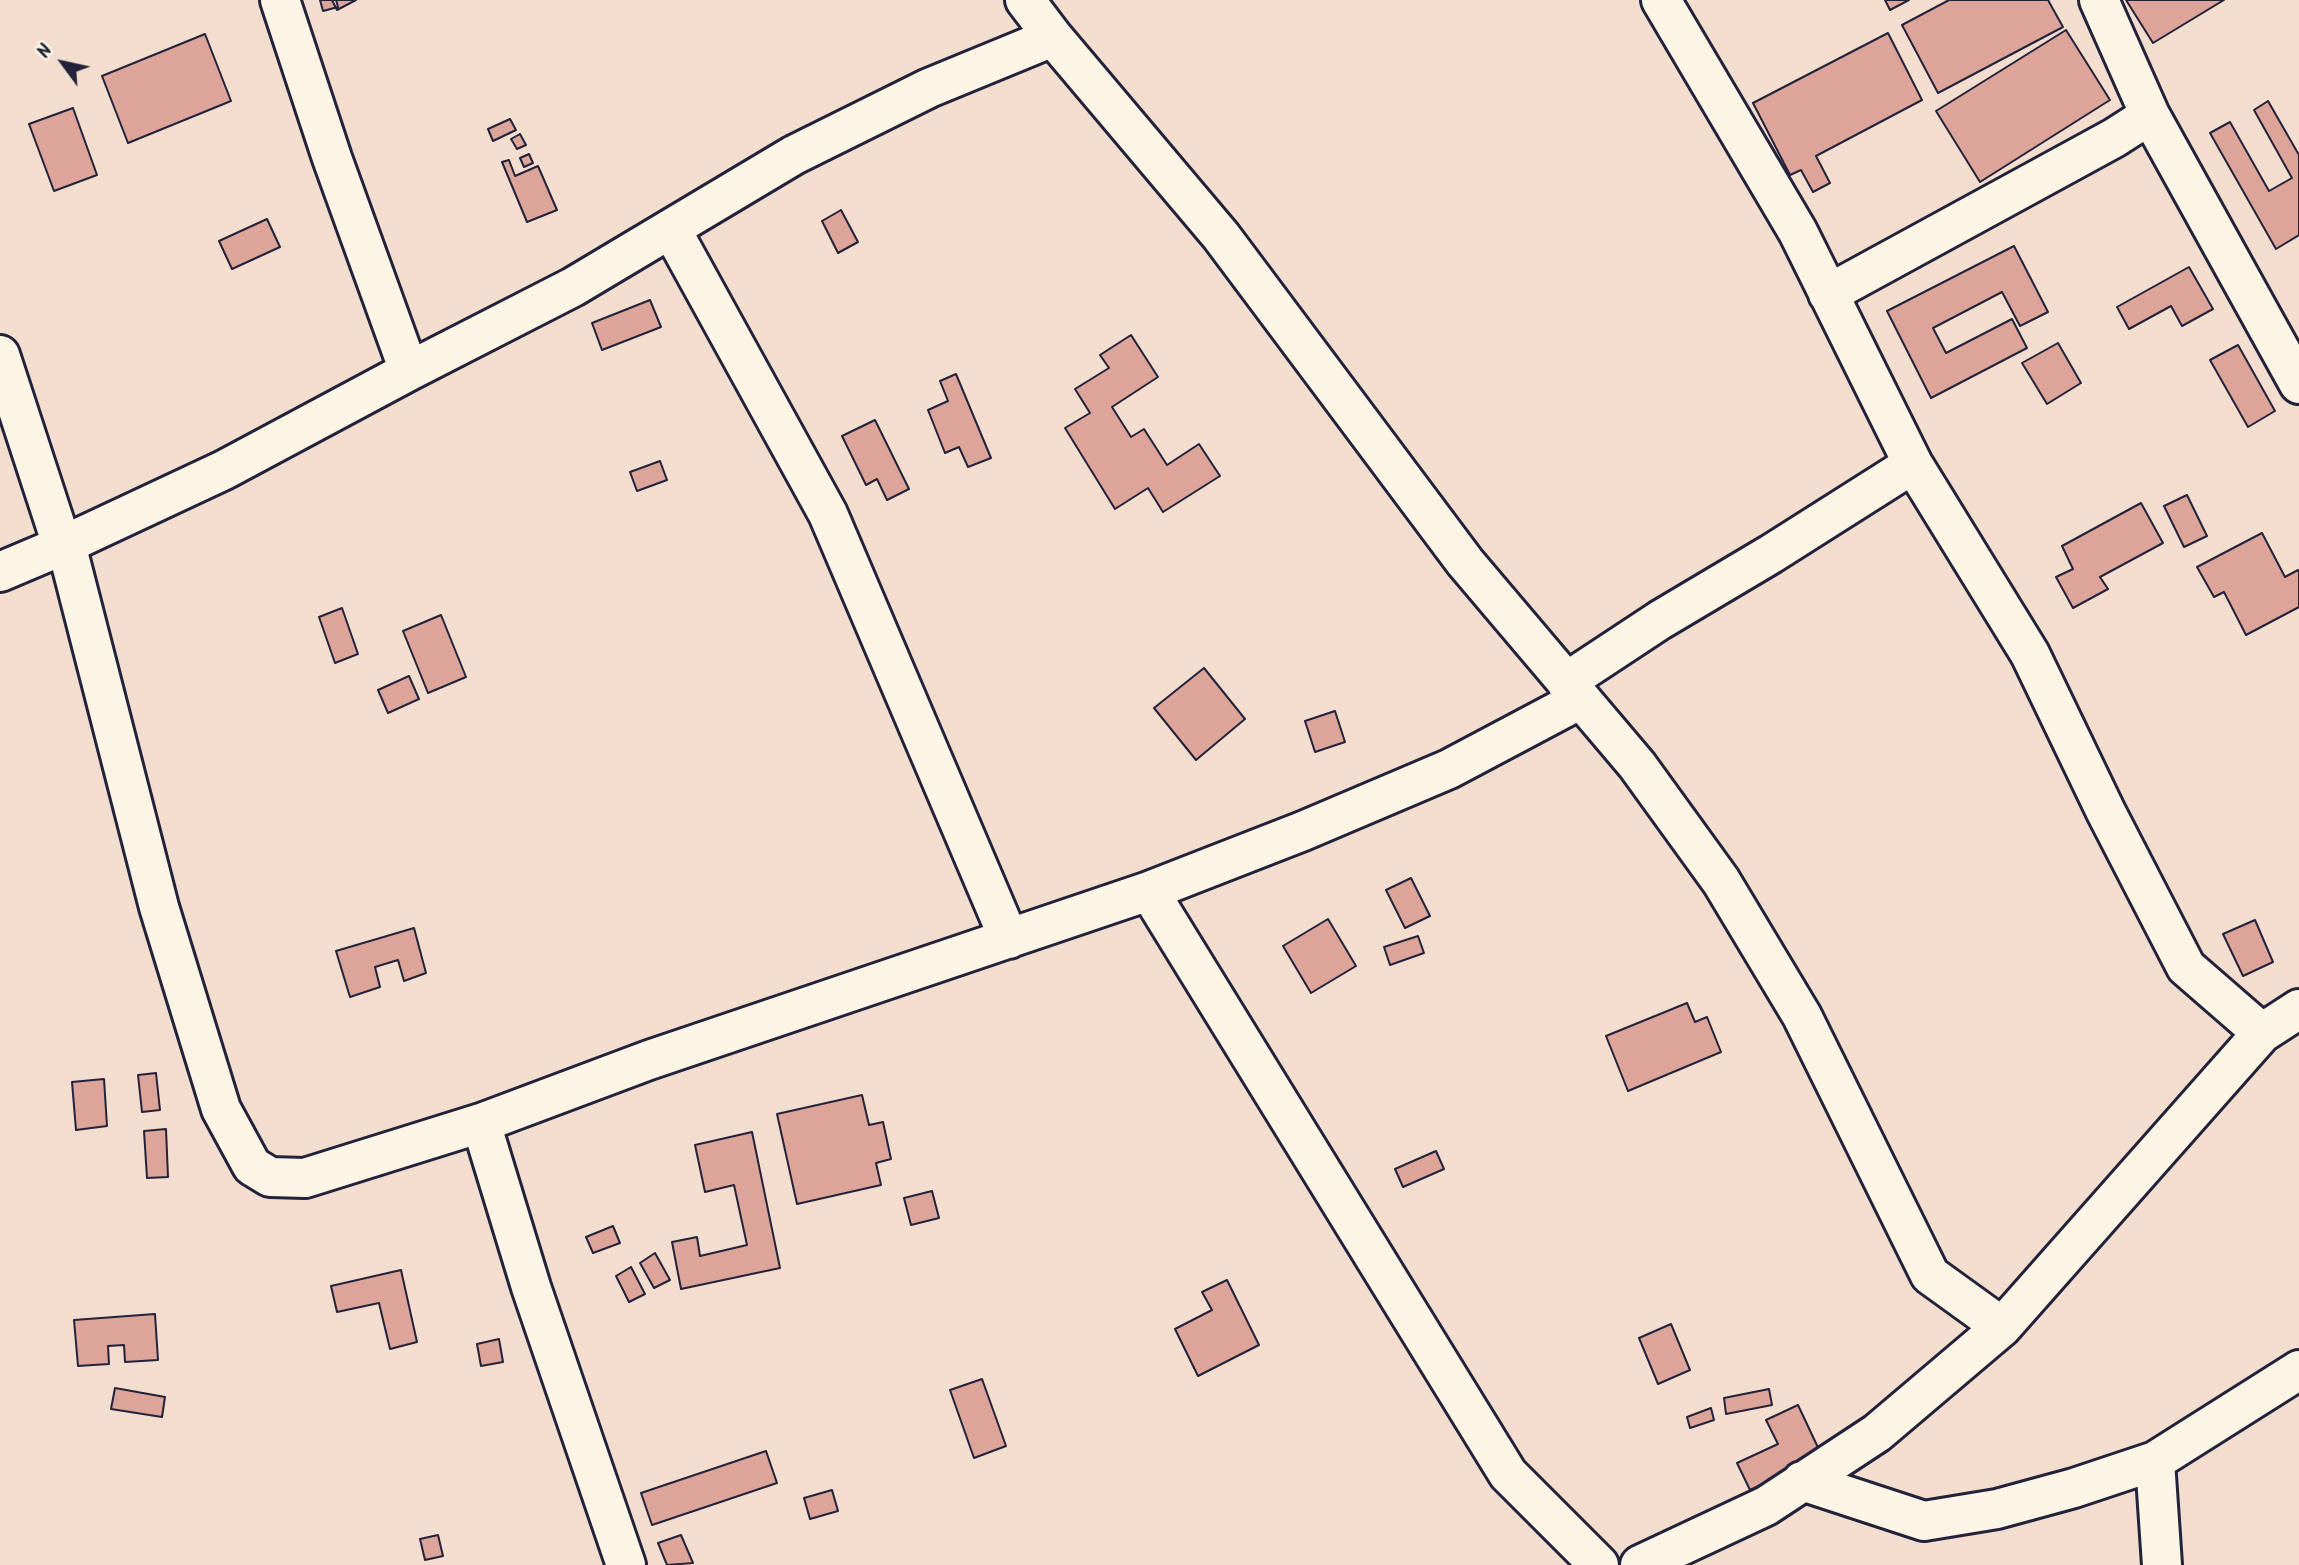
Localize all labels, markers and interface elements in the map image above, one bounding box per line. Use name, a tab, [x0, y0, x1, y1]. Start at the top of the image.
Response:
north arrow	[28, 28, 98, 98]
text: N	[30, 38, 61, 65]

